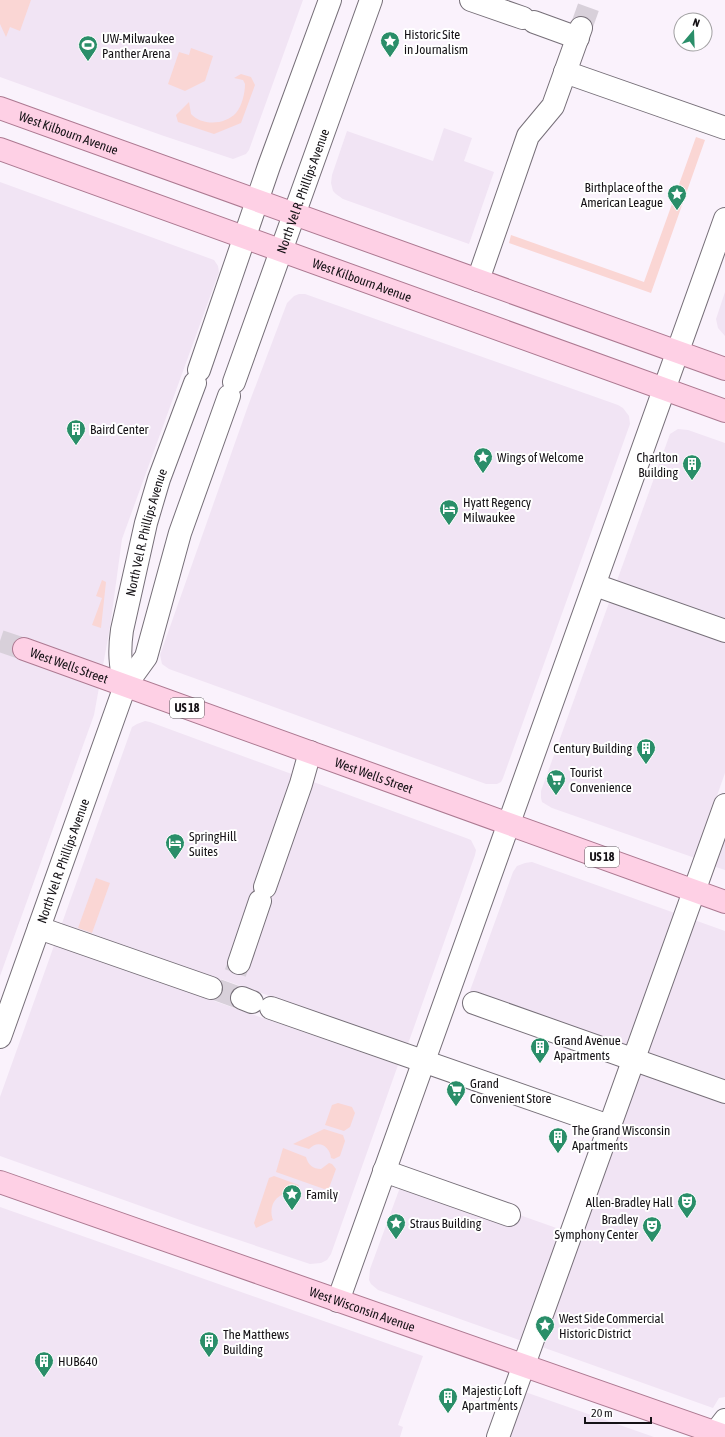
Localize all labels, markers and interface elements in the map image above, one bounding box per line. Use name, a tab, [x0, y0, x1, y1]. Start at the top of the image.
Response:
north arrow	[673, 12, 713, 52]
text: N	[691, 16, 701, 29]
place label: Historic Site in Journalism	[404, 27, 468, 57]
place icon: Historic Site in Journalism	[379, 30, 401, 58]
place label: UW-Milwaukee Panther Arena	[102, 31, 174, 61]
sports icon: UW-Milwaukee Panther Arena	[77, 34, 99, 62]
street label: West Kilbourn Avenue	[17, 108, 120, 158]
street label: North Vel R. Phillips Avenue	[274, 127, 332, 255]
place label: Birthplace of the American League	[581, 180, 663, 210]
place icon: Birthplace of the American League	[666, 183, 688, 211]
street label: West Kilbourn Avenue	[310, 256, 414, 305]
building icon: Baird Center	[65, 418, 87, 446]
place label: Baird Center	[90, 422, 149, 437]
place icon: Wings of Welcome	[472, 446, 494, 474]
place label: Wings of Welcome	[497, 450, 584, 465]
place label: Charlton Building	[636, 450, 678, 480]
building icon: Charlton Building	[681, 453, 703, 481]
street label: North Vel R. Phillips Avenue	[123, 467, 170, 598]
place label: Hyatt Regency Milwaukee	[463, 495, 532, 525]
hotel icon: Hyatt Regency Milwaukee	[438, 498, 460, 526]
street label: West Wells Street	[28, 645, 110, 687]
road number: US 18	[170, 698, 204, 718]
building icon: Century Building	[635, 737, 657, 765]
place label: Century Building	[553, 741, 632, 756]
street label: West Wells Street	[333, 755, 415, 797]
place label: Tourist Convenience	[570, 765, 632, 795]
supermarket icon: Tourist Convenience	[545, 768, 567, 796]
street label: North Vel R. Phillips Avenue	[34, 797, 92, 925]
place label: SpringHill Suites	[189, 829, 237, 859]
hotel icon: SpringHill Suites	[164, 832, 186, 860]
road number: US 18	[585, 847, 619, 867]
place label: Grand Avenue Apartments	[554, 1033, 621, 1063]
building icon: Grand Avenue Apartments	[529, 1036, 551, 1064]
place label: Grand Convenient Store	[470, 1076, 551, 1106]
supermarket icon: Grand Convenient Store	[445, 1079, 467, 1107]
place label: The Grand Wisconsin Apartments	[572, 1123, 670, 1153]
building icon: The Grand Wisconsin Apartments	[547, 1126, 569, 1154]
place icon: Family	[281, 1183, 303, 1211]
place label: Family	[306, 1187, 339, 1202]
theatre icon: Allen-Bradley Hall	[676, 1191, 698, 1219]
place label: Allen-Bradley Hall	[586, 1195, 674, 1210]
place icon: Straus Building	[385, 1212, 407, 1240]
place label: Bradley Symphony Center	[555, 1212, 639, 1242]
theatre icon: Bradley Symphony Center	[641, 1215, 663, 1243]
place label: Straus Building	[410, 1216, 482, 1231]
street label: West Wisconsin Avenue	[307, 1284, 417, 1335]
place label: West Side Commercial Historic District	[559, 1311, 665, 1341]
place icon: West Side Commercial Historic District	[534, 1314, 556, 1342]
place label: The Matthews Building	[223, 1327, 290, 1357]
building icon: The Matthews Building	[198, 1330, 220, 1358]
building icon: HUB640	[33, 1350, 55, 1378]
place label: HUB640	[58, 1354, 98, 1369]
place label: Majestic Loft Apartments	[462, 1383, 522, 1413]
building icon: Majestic Loft Apartments	[437, 1386, 459, 1414]
scale bar	[585, 1399, 651, 1425]
text: 20 m	[591, 1406, 613, 1420]

